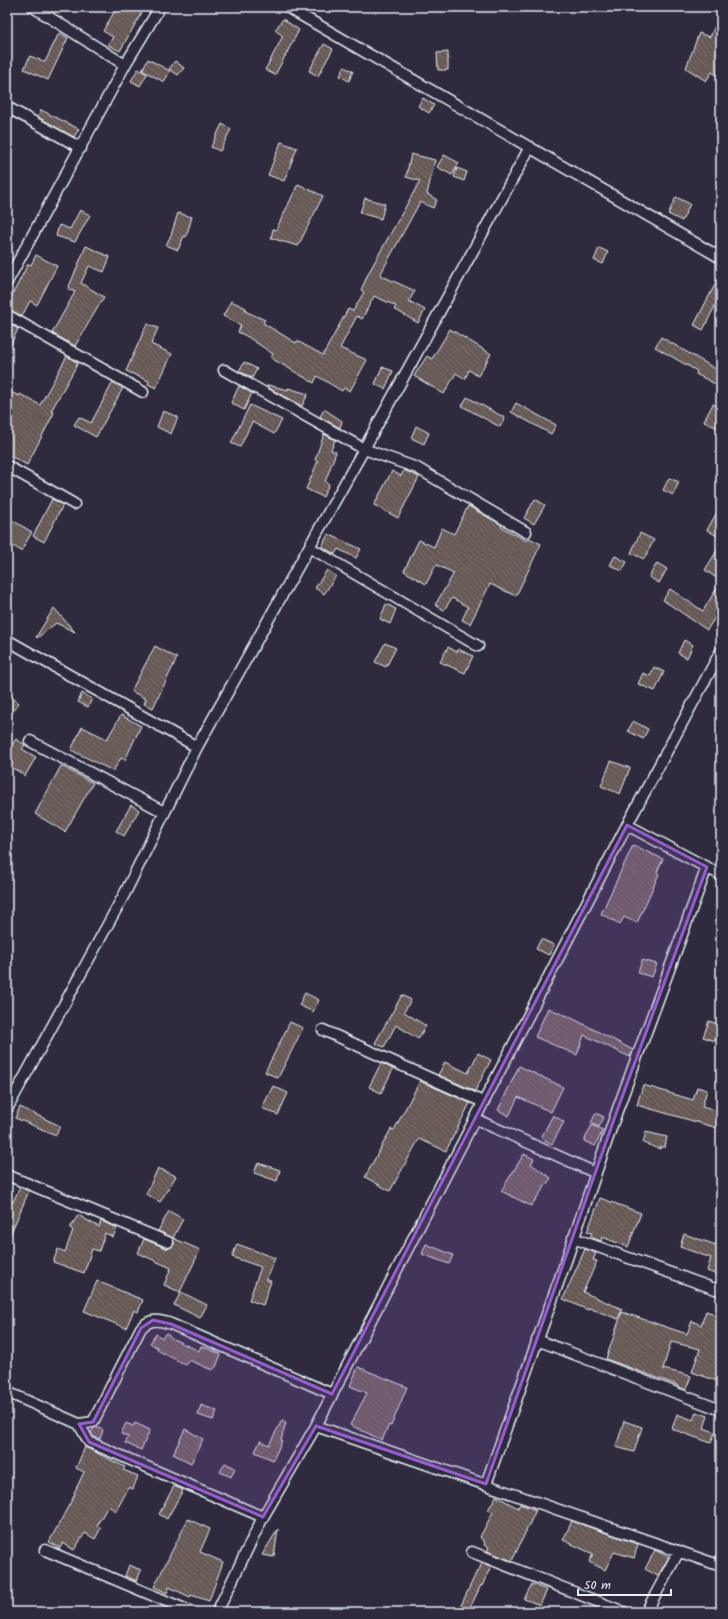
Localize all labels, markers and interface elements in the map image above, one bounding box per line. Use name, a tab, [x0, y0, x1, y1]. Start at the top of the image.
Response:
scale bar	[578, 1571, 671, 1597]
text: 50 m	[584, 1576, 611, 1595]

